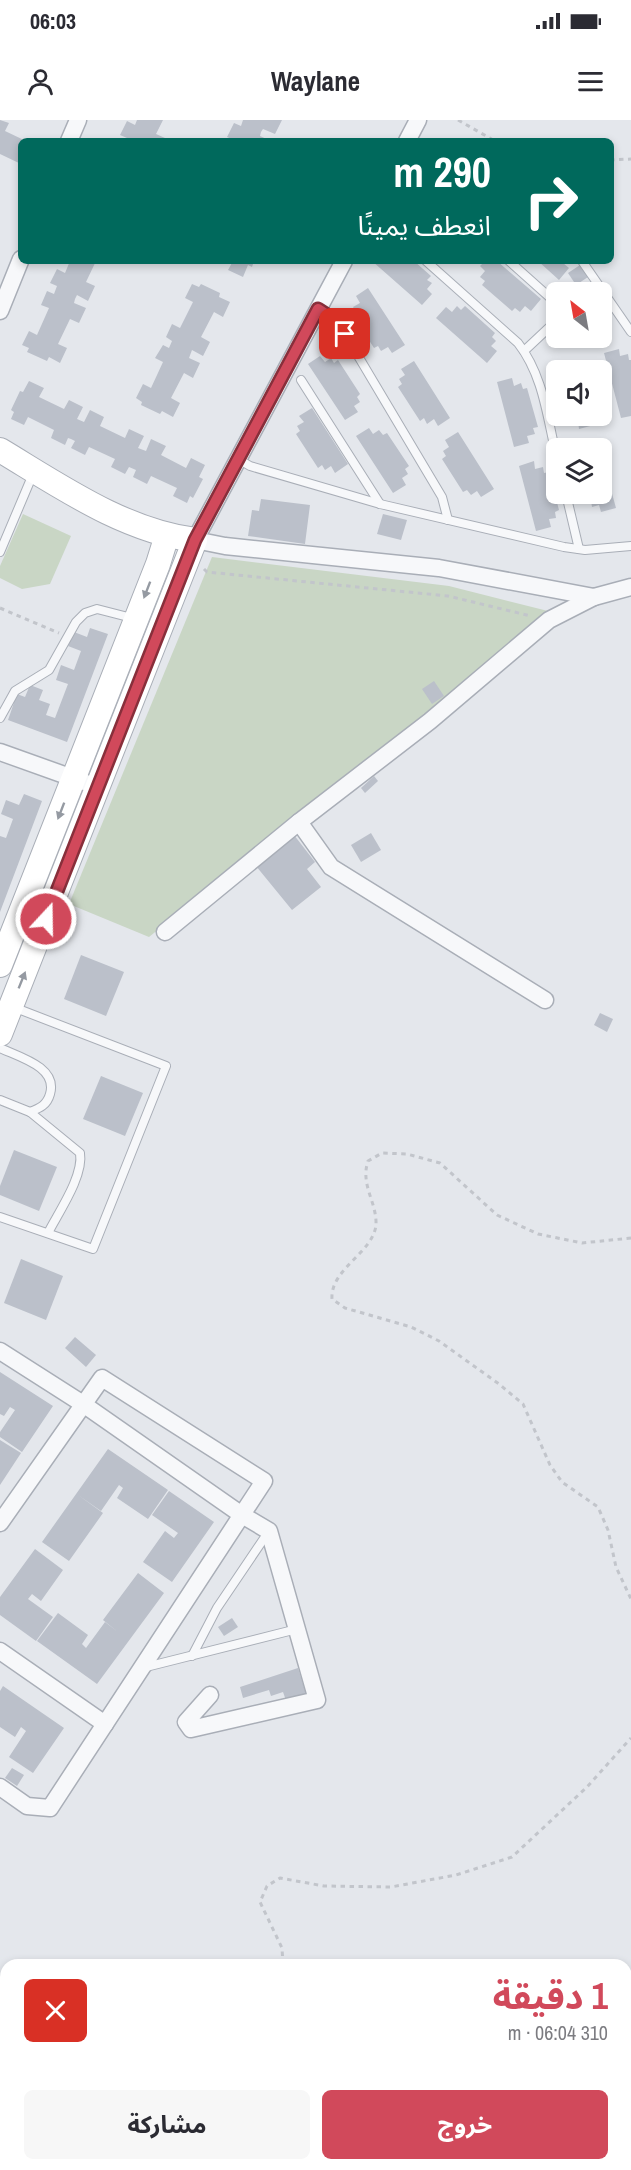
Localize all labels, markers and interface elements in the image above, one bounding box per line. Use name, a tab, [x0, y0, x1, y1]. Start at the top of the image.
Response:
text: 06:03	[30, 6, 76, 36]
text: Waylane	[271, 63, 360, 99]
icon: person	[24, 65, 57, 98]
icon: menu	[574, 65, 607, 98]
text: 290 m	[393, 144, 491, 200]
icon: right	[512, 162, 590, 240]
text: انعطف يمينًا	[357, 207, 491, 243]
north arrow	[546, 282, 612, 348]
map controls	[546, 282, 612, 504]
pin	[319, 308, 370, 359]
icon: arrive	[328, 317, 361, 350]
button: sound	[546, 360, 612, 426]
button: layers	[546, 438, 612, 504]
one-way arrow	[142, 582, 152, 600]
one-way arrow	[55, 802, 65, 820]
position arrow	[14, 887, 78, 951]
one-way arrow	[17, 970, 27, 988]
text: 1 دقيقة	[493, 1972, 608, 2020]
button: close	[24, 1979, 87, 2042]
text: 310 m · 06:04	[508, 2019, 608, 2046]
button: مشاركة	[24, 2090, 310, 2159]
button: خروج	[322, 2090, 608, 2159]

